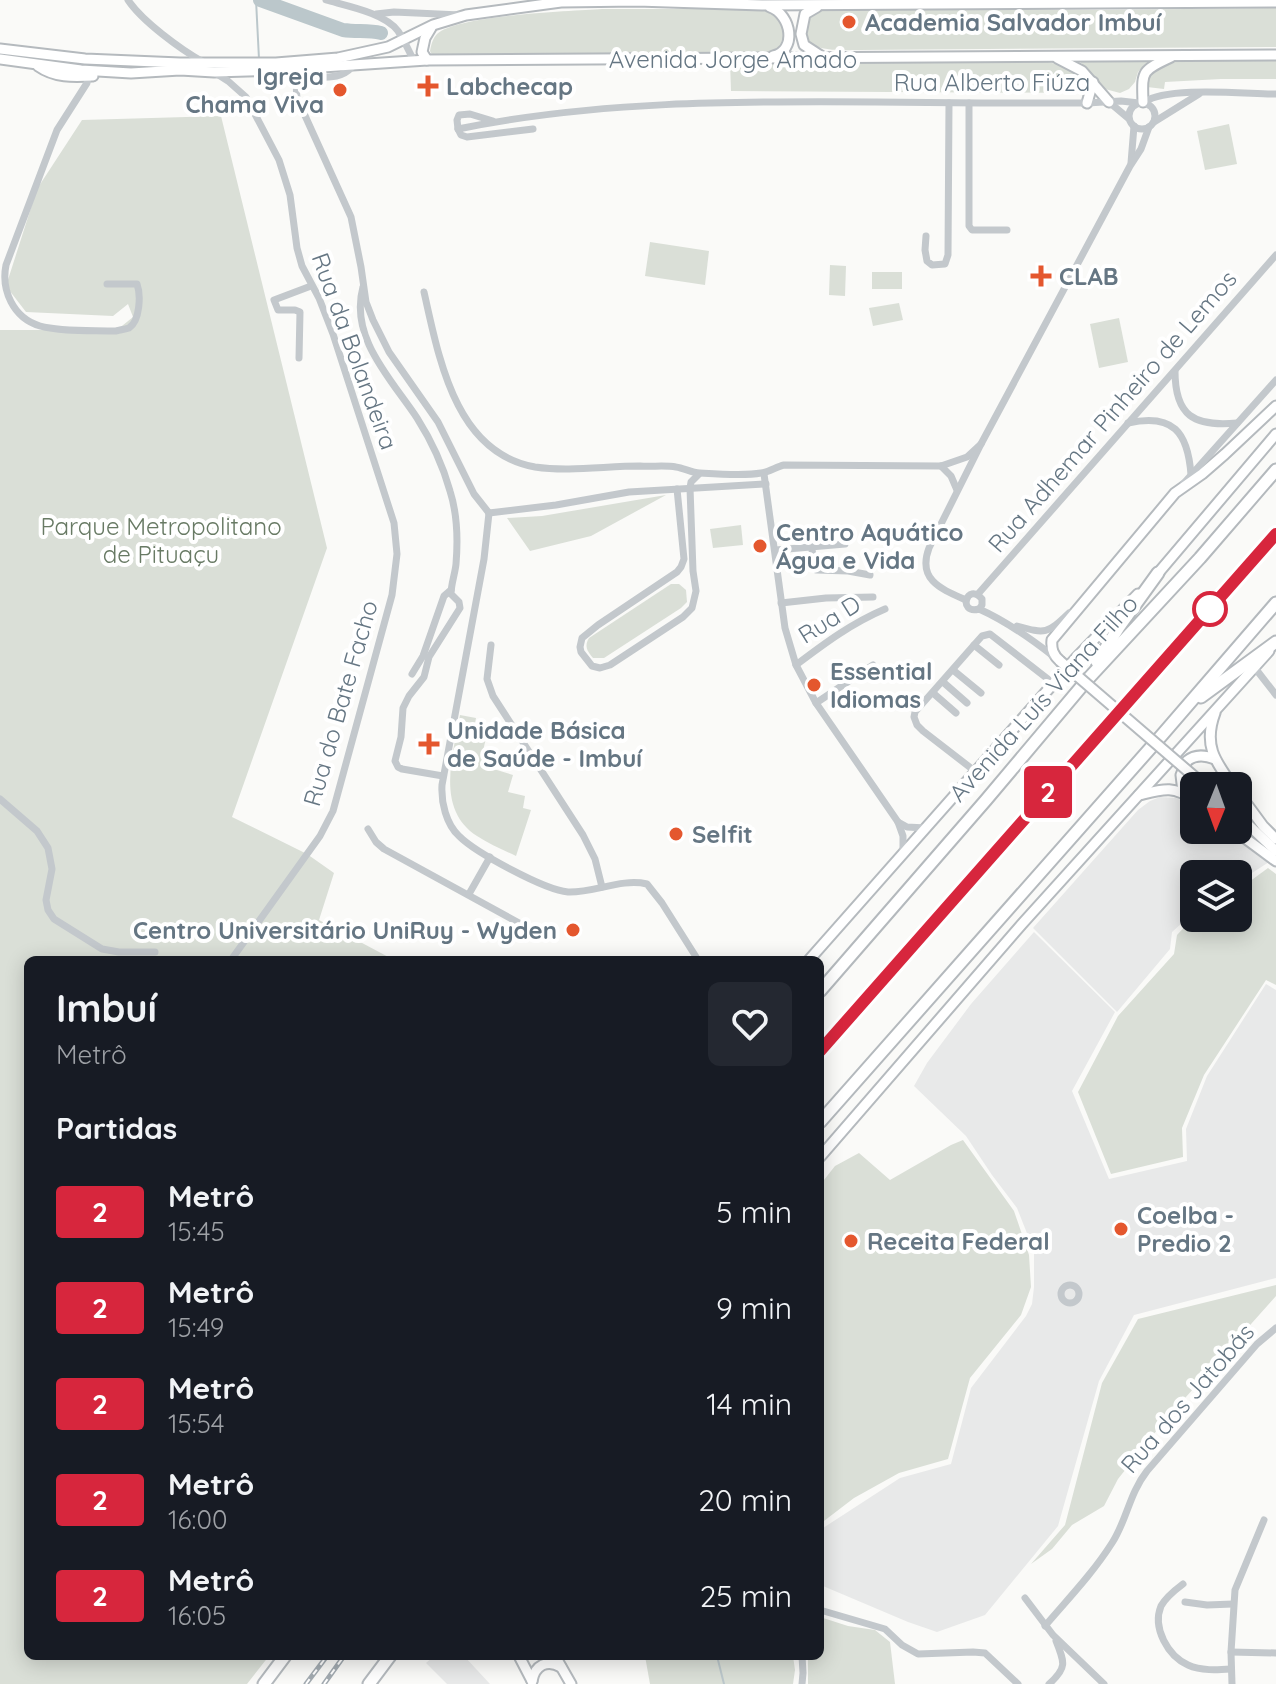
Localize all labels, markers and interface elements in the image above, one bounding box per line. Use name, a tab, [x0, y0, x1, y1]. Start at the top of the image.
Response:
place label: Academia Salvador Imbuí	[865, 7, 1163, 37]
marker: Academia Salvador Imbuí	[840, 13, 858, 31]
street label: Avenida Jorge Amado	[609, 44, 857, 74]
place label: Igreja Chama Viva	[185, 61, 324, 119]
street label: Rua Alberto Fiúza	[894, 67, 1090, 97]
place label: Labchecap	[446, 71, 573, 101]
marker: Labchecap	[417, 75, 439, 97]
marker: Igreja Chama Viva	[331, 81, 349, 99]
street label: Rua da Bolandeira	[306, 249, 404, 453]
place label: CLAB	[1059, 261, 1119, 291]
street label: Rua Adhemar Pinheiro de Lemos	[981, 264, 1243, 558]
marker: CLAB	[1030, 265, 1052, 287]
park label: Parque Metropolitano de Pituaçu	[40, 511, 282, 569]
place label: Centro Aquático Água e Vida	[776, 517, 963, 575]
marker: Centro Aquático Água e Vida	[751, 537, 769, 555]
street label: Rua D	[792, 588, 866, 650]
street label: Avenida Luís Viana Filho	[942, 588, 1144, 808]
unlabelled marker	[1193, 592, 1227, 626]
street label: Rua do Bate Facho	[296, 597, 384, 809]
place label: Essential Idiomas	[830, 656, 932, 714]
marker: Essential Idiomas	[805, 676, 823, 694]
place label: Unidade Básica de Saúde - Imbuí	[447, 715, 643, 773]
marker: Unidade Básica de Saúde - Imbuí	[418, 733, 440, 755]
line badge: 2	[1022, 766, 1074, 818]
north arrow	[1180, 772, 1252, 844]
map controls	[1180, 772, 1252, 932]
text: 2	[1040, 774, 1056, 809]
place label: Selfit	[692, 819, 753, 849]
marker: Selfit	[667, 825, 685, 843]
button: layers	[1180, 860, 1252, 932]
place label: Centro Universitário UniRuy - Wyden	[133, 915, 557, 945]
marker: Centro Universitário UniRuy - Wyden	[564, 921, 582, 939]
button: heart	[708, 982, 792, 1066]
text: Imbuí	[56, 984, 157, 1032]
text: Metrô	[56, 1038, 127, 1071]
text: Partidas	[56, 1109, 177, 1147]
text: Metrô	[168, 1177, 254, 1215]
text: 5 min	[716, 1193, 792, 1231]
text: 2	[92, 1194, 108, 1229]
place label: Coelba - Predio 2	[1137, 1200, 1234, 1258]
text: 15:45	[168, 1215, 225, 1248]
marker: Coelba - Predio 2	[1112, 1220, 1130, 1238]
place label: Receita Federal	[867, 1226, 1050, 1256]
marker: Receita Federal	[842, 1232, 860, 1250]
text: Metrô	[168, 1273, 254, 1311]
text: 9 min	[716, 1289, 792, 1327]
text: 2	[92, 1290, 108, 1325]
text: 15:49	[168, 1311, 224, 1344]
street label: Rua dos Jatobás	[1114, 1317, 1260, 1479]
text: Metrô	[168, 1369, 254, 1407]
text: 14 min	[706, 1385, 792, 1423]
text: 2	[92, 1386, 108, 1421]
text: 15:54	[168, 1407, 225, 1440]
text: Metrô	[168, 1465, 254, 1503]
text: 20 min	[698, 1481, 792, 1519]
text: 2	[92, 1482, 108, 1517]
text: 16:00	[168, 1503, 227, 1536]
text: Metrô	[168, 1561, 254, 1599]
text: 25 min	[700, 1577, 792, 1615]
text: 2	[92, 1578, 108, 1613]
text: 16:05	[168, 1599, 226, 1632]

